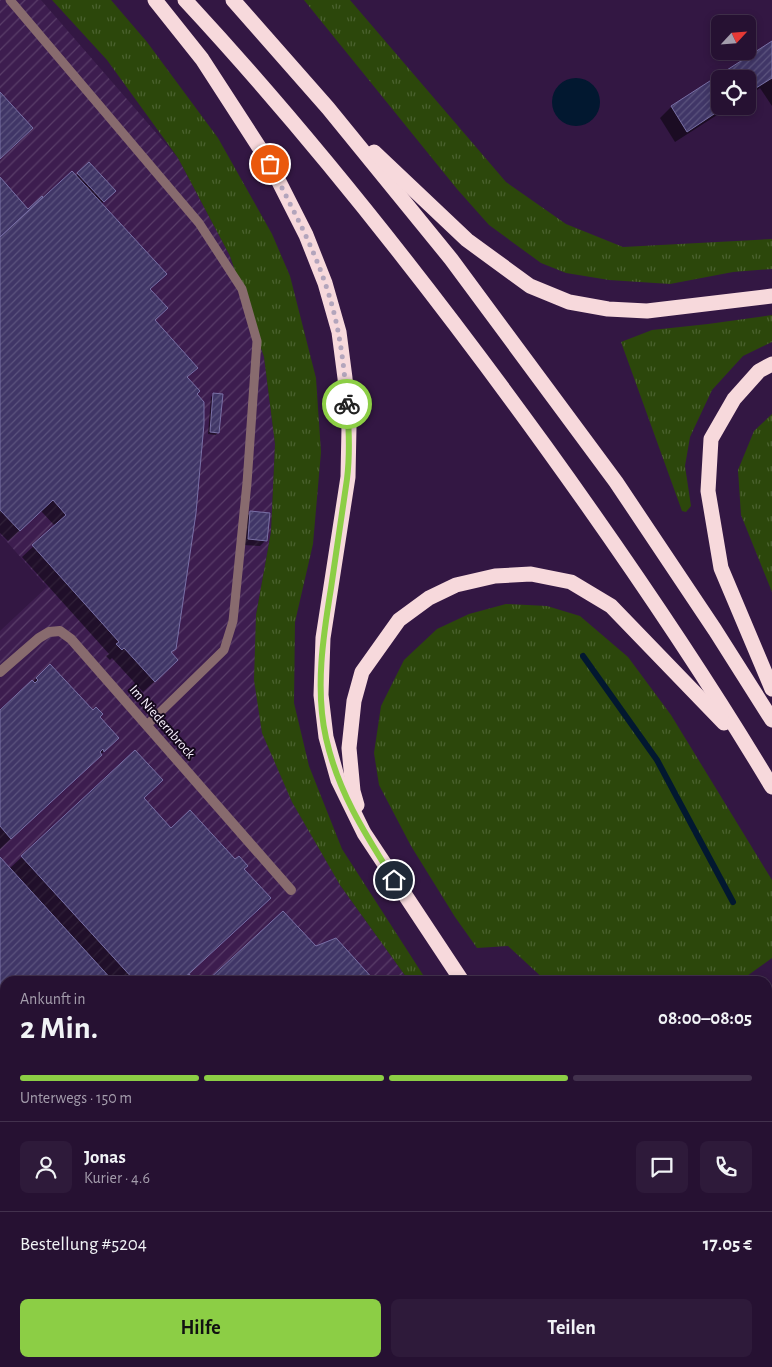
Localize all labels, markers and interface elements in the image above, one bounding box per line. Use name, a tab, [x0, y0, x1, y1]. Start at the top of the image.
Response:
north arrow	[711, 15, 756, 60]
map controls	[711, 15, 756, 115]
button: locate	[711, 70, 756, 115]
pin	[249, 143, 291, 185]
icon: bag	[256, 150, 284, 178]
courier	[322, 379, 372, 429]
icon: bike	[333, 390, 361, 418]
street label: Im Niedernbrock	[126, 683, 198, 762]
pin	[373, 859, 415, 901]
icon: home	[380, 866, 408, 894]
text: Ankunft in	[20, 991, 86, 1007]
text: 08:00–08:05	[658, 1009, 752, 1028]
text: 2 Min.	[20, 1012, 98, 1044]
text: Unterwegs · 150 m	[20, 1090, 132, 1106]
button: person	[20, 1141, 72, 1193]
button: chat	[636, 1141, 688, 1193]
button: phone	[700, 1141, 752, 1193]
text: Jonas	[84, 1148, 126, 1167]
text: Kurier · 4.6	[84, 1170, 150, 1186]
text: Bestellung #5204	[20, 1235, 147, 1254]
text: 17.05 €	[703, 1235, 752, 1254]
button: Hilfe	[20, 1299, 381, 1357]
button: Teilen	[391, 1299, 752, 1357]

